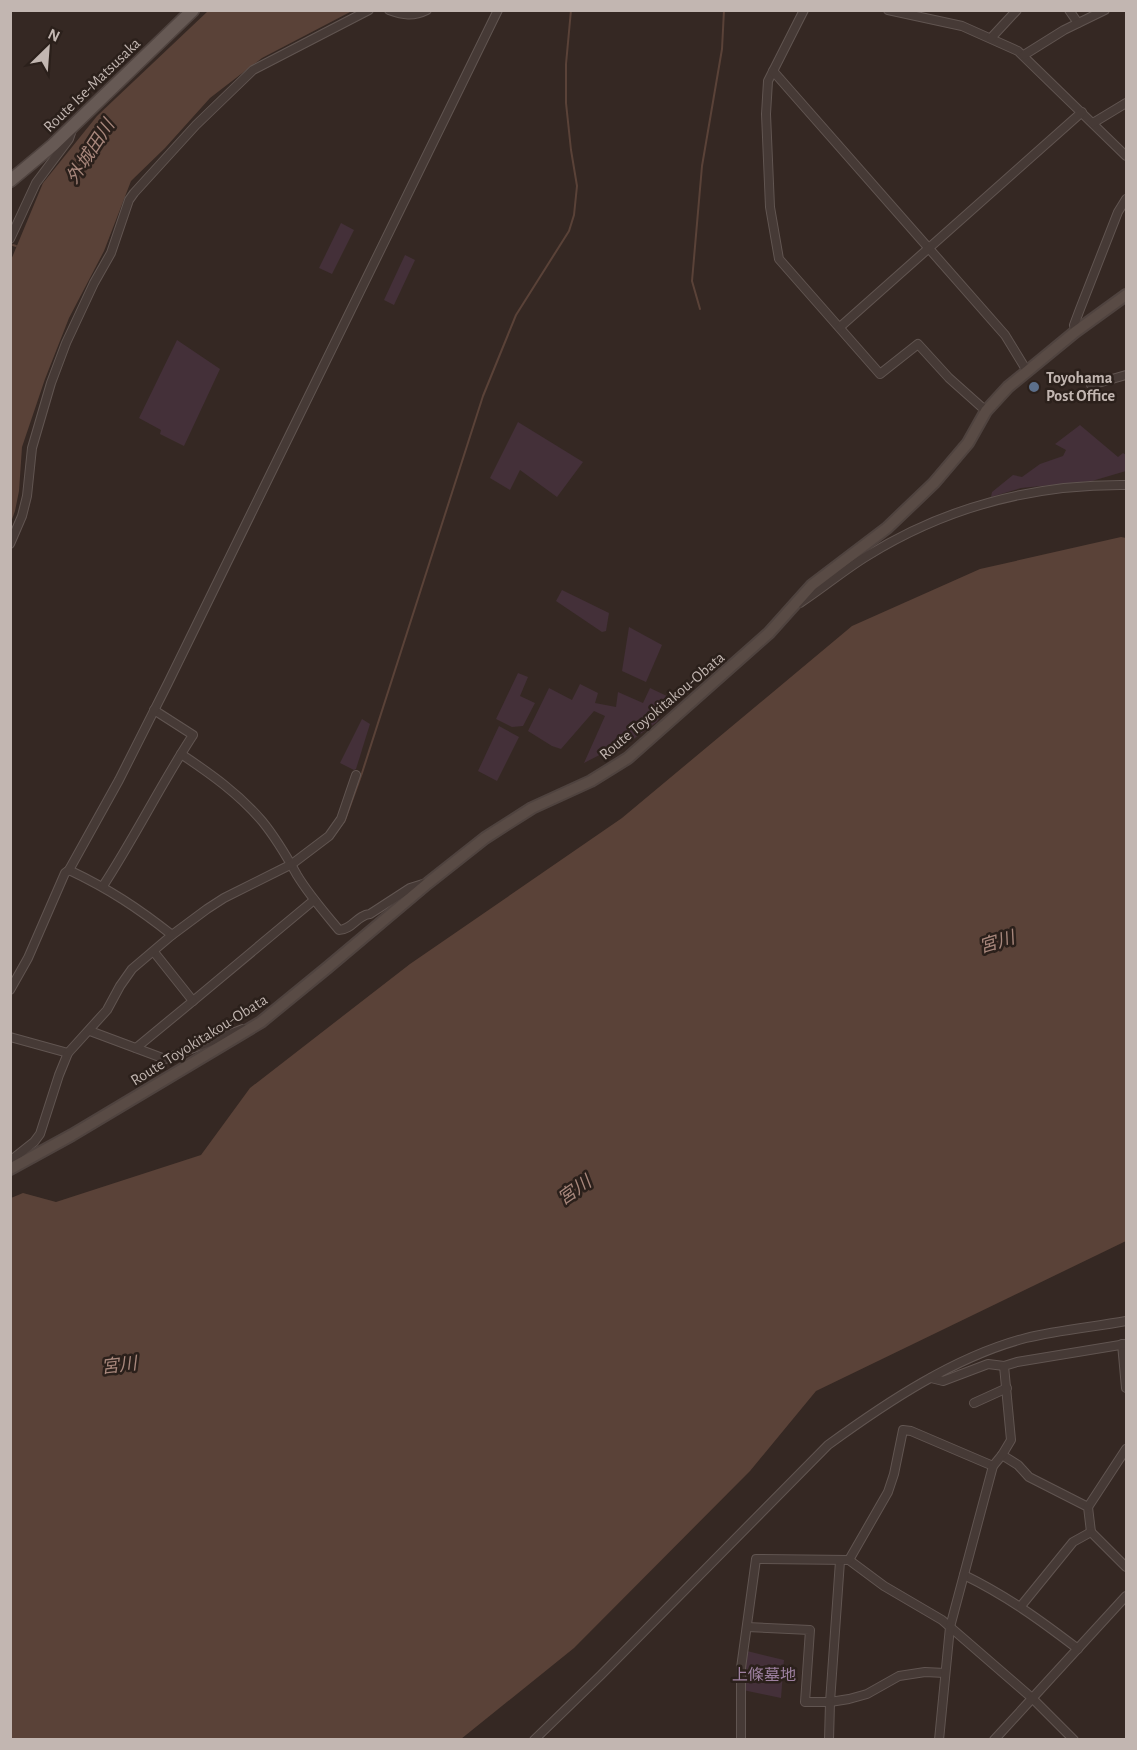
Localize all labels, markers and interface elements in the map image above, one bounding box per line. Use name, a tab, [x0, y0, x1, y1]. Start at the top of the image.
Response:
north arrow	[18, 18, 78, 78]
text: N	[45, 26, 62, 45]
street label: Route Ise-Matsusaka	[41, 35, 143, 135]
water label: 外城田川	[62, 114, 119, 187]
place label: Toyohama Post Office	[1046, 370, 1115, 404]
marker: Toyohama Post Office	[1027, 380, 1041, 394]
street label: Route Toyokitakou-Obata	[596, 649, 728, 764]
water label: 宮川	[977, 927, 1019, 957]
street label: Route Toyokitakou-Obata	[128, 991, 271, 1090]
water label: 宮川	[554, 1171, 597, 1209]
water label: 宮川	[100, 1353, 140, 1377]
park label: 上條墓地	[732, 1666, 796, 1683]

